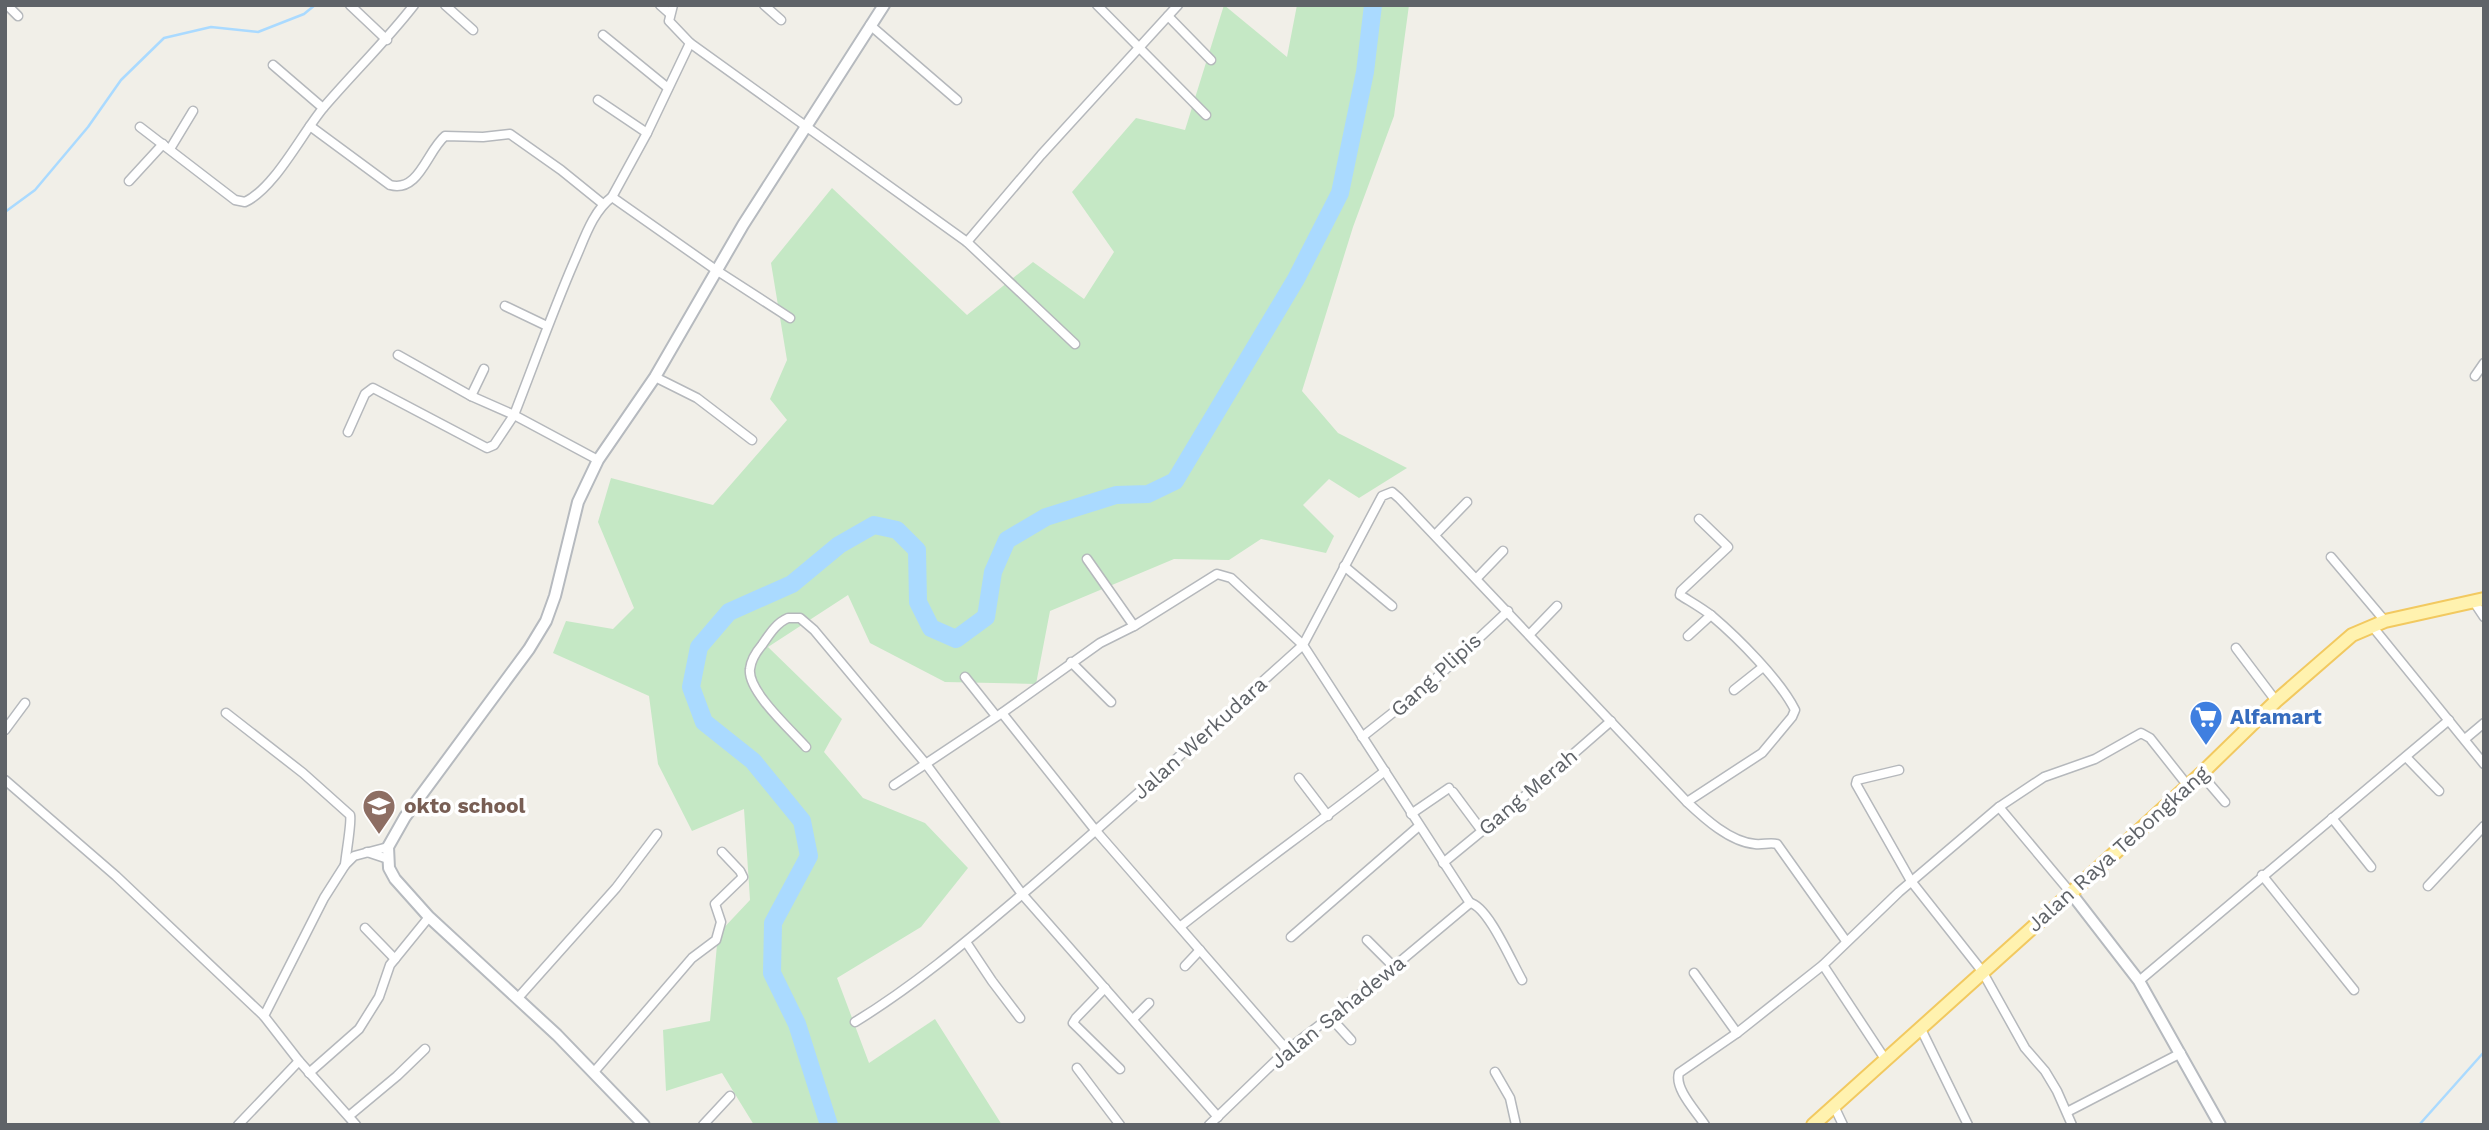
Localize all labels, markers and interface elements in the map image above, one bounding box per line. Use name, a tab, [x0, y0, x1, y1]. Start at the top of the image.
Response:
street label: Gang Plipis	[1385, 628, 1486, 722]
street label: Jalan Werkudara	[1128, 671, 1272, 804]
supermarket icon: Alfamart	[2187, 698, 2225, 747]
place label: Alfamart	[2230, 704, 2322, 729]
street label: Gang Merah	[1473, 743, 1582, 840]
street label: Jalan Raya Tebongkang	[2022, 760, 2214, 937]
school or university icon: okto school	[360, 787, 398, 836]
place label: okto school	[404, 793, 526, 818]
street label: Jalan Sahadewa	[1265, 950, 1410, 1074]

